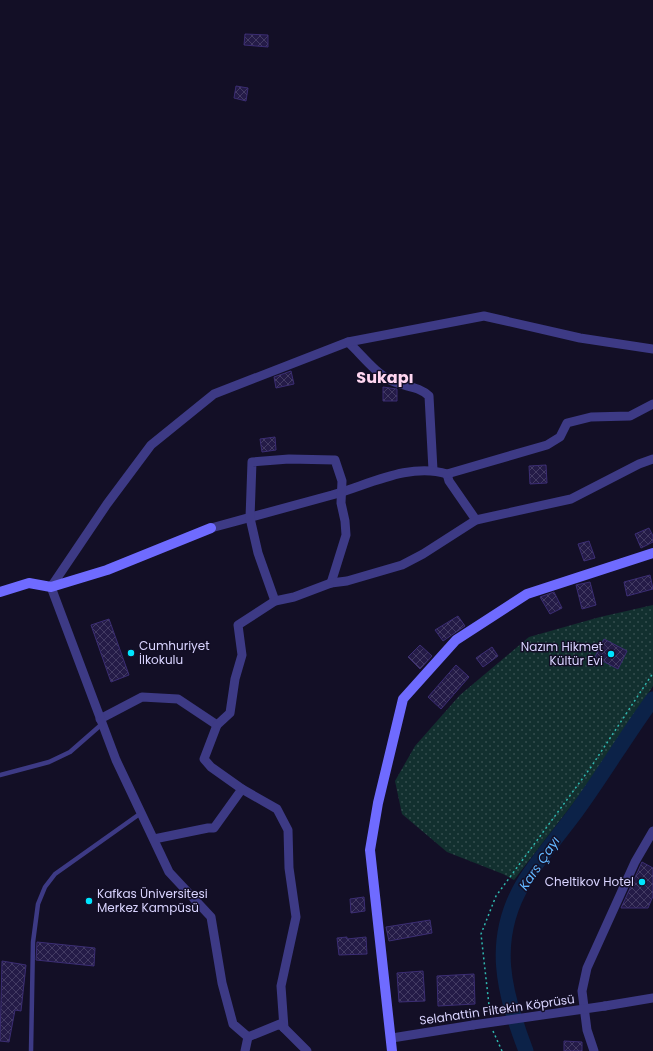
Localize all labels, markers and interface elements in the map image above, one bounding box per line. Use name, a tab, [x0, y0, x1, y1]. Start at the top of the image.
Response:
district label: Sukapı	[356, 366, 414, 389]
place label: Cumhuriyet İlkokulu	[139, 637, 210, 668]
place label: Nazım Hikmet Kültür Evi	[521, 638, 603, 669]
marker: Cumhuriyet İlkokulu	[126, 648, 136, 658]
marker: Nazım Hikmet Kültür Evi	[606, 649, 616, 659]
water label: Kars Çayı	[514, 833, 564, 894]
place label: Cheltikov Hotel	[545, 873, 634, 890]
marker: Cheltikov Hotel	[637, 877, 647, 887]
place label: Kafkas Üniversitesi Merkez Kampüsü	[97, 885, 208, 916]
marker: Kafkas Üniversitesi Merkez Kampüsü	[84, 896, 94, 906]
street label: Selahattin Filtekin Köprüsü	[418, 990, 576, 1029]

